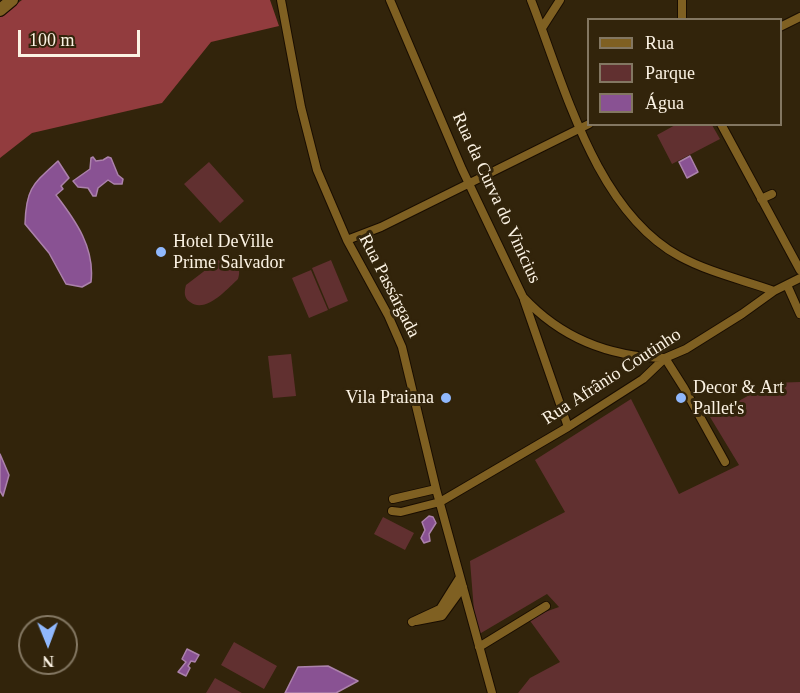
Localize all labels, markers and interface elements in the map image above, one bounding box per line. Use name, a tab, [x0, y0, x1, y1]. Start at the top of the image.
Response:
scale bar	[21, 18, 142, 56]
legend	[587, 18, 782, 126]
text: 100 m	[29, 30, 75, 50]
text: Rua	[645, 33, 674, 53]
text: Parque	[645, 63, 695, 83]
text: Água	[645, 93, 684, 113]
street label: Rua da Curva do Vinícius	[447, 109, 545, 287]
place label: Hotel DeVille Prime Salvador	[173, 231, 284, 274]
street label: Rua Passárgada	[354, 231, 424, 341]
marker: Hotel DeVille Prime Salvador	[154, 245, 168, 259]
street label: Rua Afrânio Coutinho	[539, 324, 685, 430]
place label: Decor & Art Pallet's	[693, 377, 784, 420]
place label: Vila Praiana	[346, 387, 434, 409]
marker: Vila Praiana	[439, 391, 453, 405]
marker: Decor & Art Pallet's	[674, 391, 688, 405]
north arrow	[18, 615, 78, 675]
text: N	[42, 653, 54, 670]

